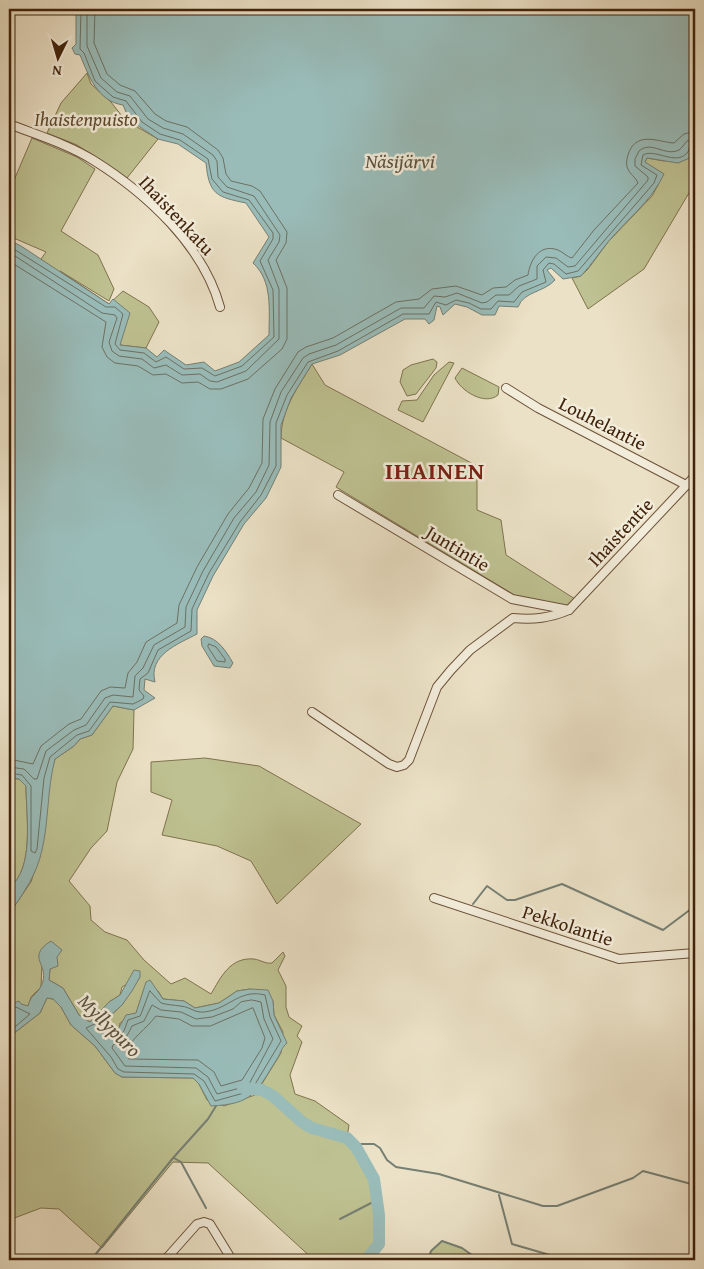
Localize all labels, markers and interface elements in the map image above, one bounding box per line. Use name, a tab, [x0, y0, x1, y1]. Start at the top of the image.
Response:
north arrow	[32, 32, 82, 82]
text: N	[51, 61, 62, 81]
park label: Ihaistenpuisto	[34, 105, 138, 133]
water label: Näsijärvi	[364, 146, 435, 175]
street label: Ihaistenkatu	[133, 169, 222, 262]
street label: Louhelantie	[554, 389, 652, 457]
district label: IHAINEN	[385, 453, 485, 488]
street label: Ihaistentie	[581, 491, 659, 573]
street label: Juntintie	[419, 517, 496, 578]
street label: Pekkolantie	[519, 897, 617, 953]
water label: Myllypuro	[72, 987, 148, 1063]

